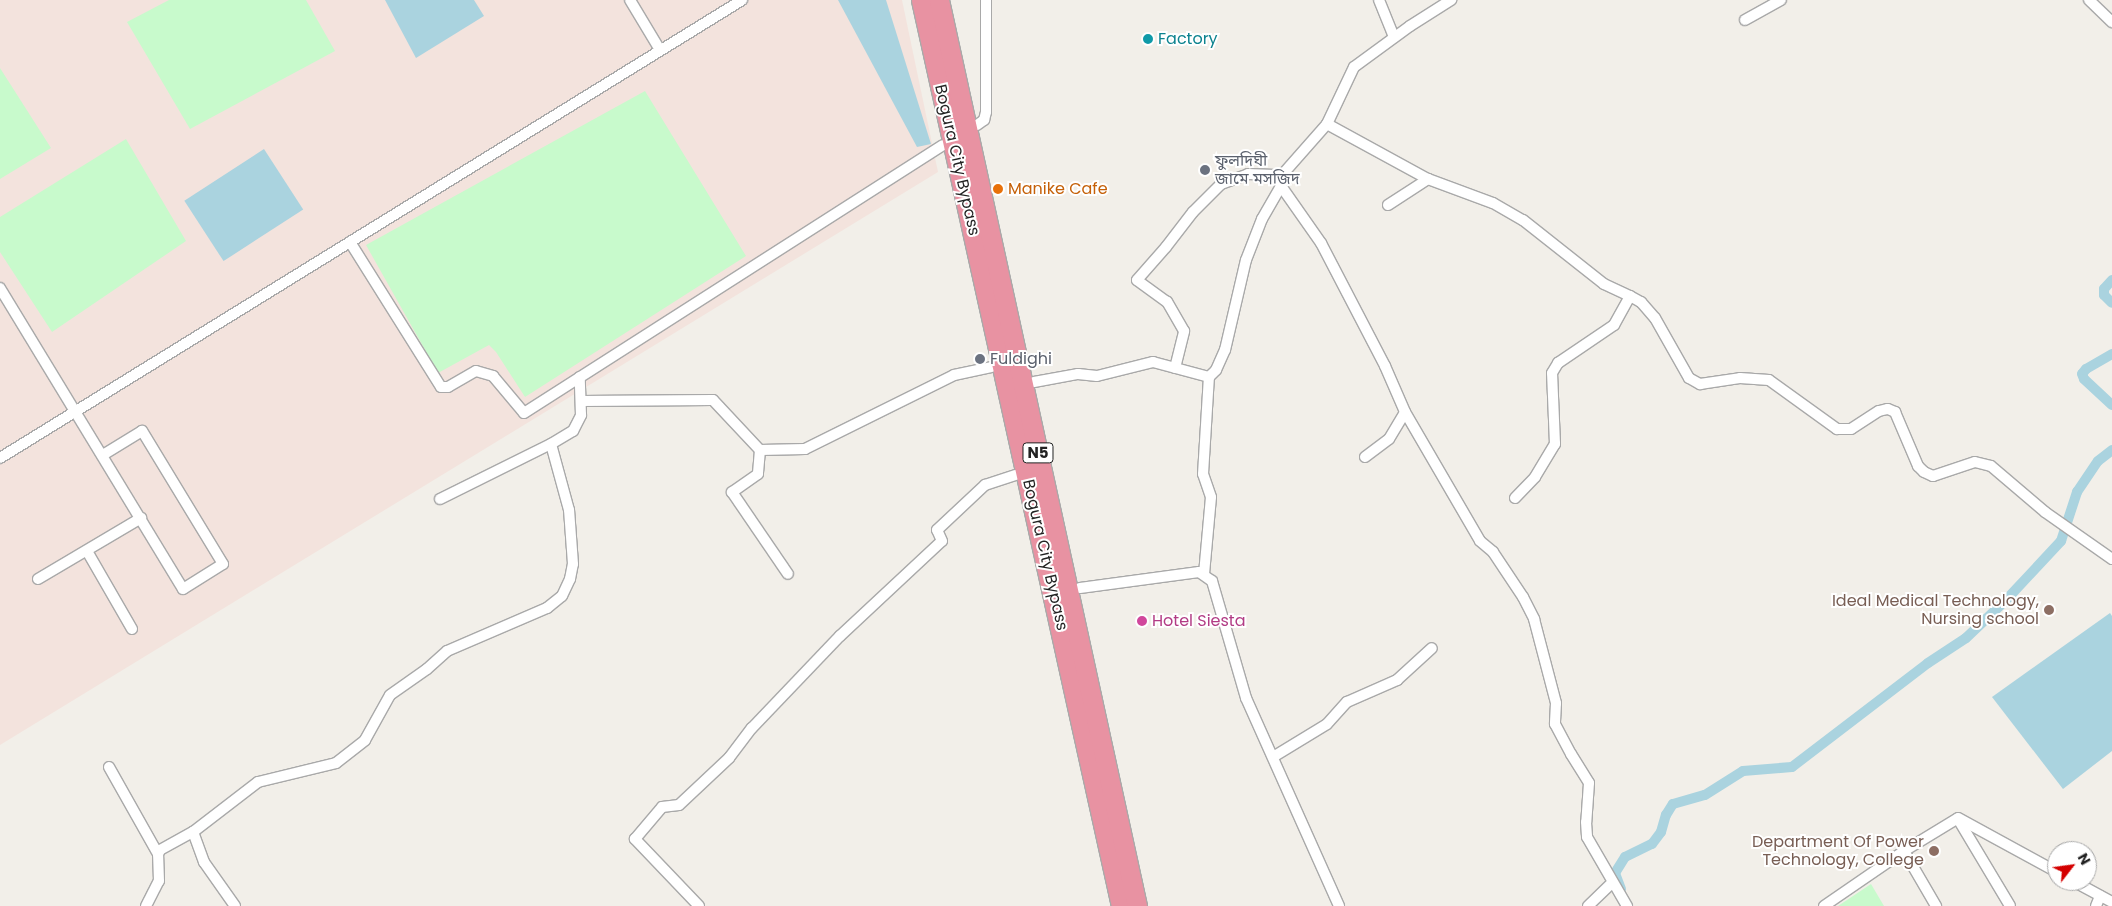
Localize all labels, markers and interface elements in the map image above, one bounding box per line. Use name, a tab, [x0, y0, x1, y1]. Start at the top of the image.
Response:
place label: Factory	[1158, 29, 1218, 49]
marker: Factory	[1142, 33, 1154, 45]
street label: Bogura City Bypass	[930, 82, 984, 238]
place label: ফুলদিঘী জামে মসজিদ	[1215, 151, 1300, 189]
marker: ফুলদিঘী জামে মসজিদ	[1199, 164, 1211, 176]
place label: Manike Cafe	[1008, 179, 1108, 199]
marker: Manike Cafe	[992, 183, 1004, 195]
place label: Fuldighi	[990, 349, 1052, 369]
marker: Fuldighi	[974, 353, 986, 365]
road number: N5	[1022, 440, 1054, 466]
street label: Bogura City Bypass	[1018, 477, 1072, 633]
place label: Ideal Medical Technology, Nursing school	[1832, 591, 2039, 629]
marker: Ideal Medical Technology, Nursing school	[2043, 604, 2055, 616]
place label: Hotel Siesta	[1152, 611, 1246, 631]
marker: Hotel Siesta	[1136, 615, 1148, 627]
place label: Department Of Power Technology, College	[1752, 832, 1924, 870]
north arrow	[2047, 841, 2097, 891]
marker: Department Of Power Technology, College	[1928, 845, 1940, 857]
text: N	[2073, 849, 2095, 869]

